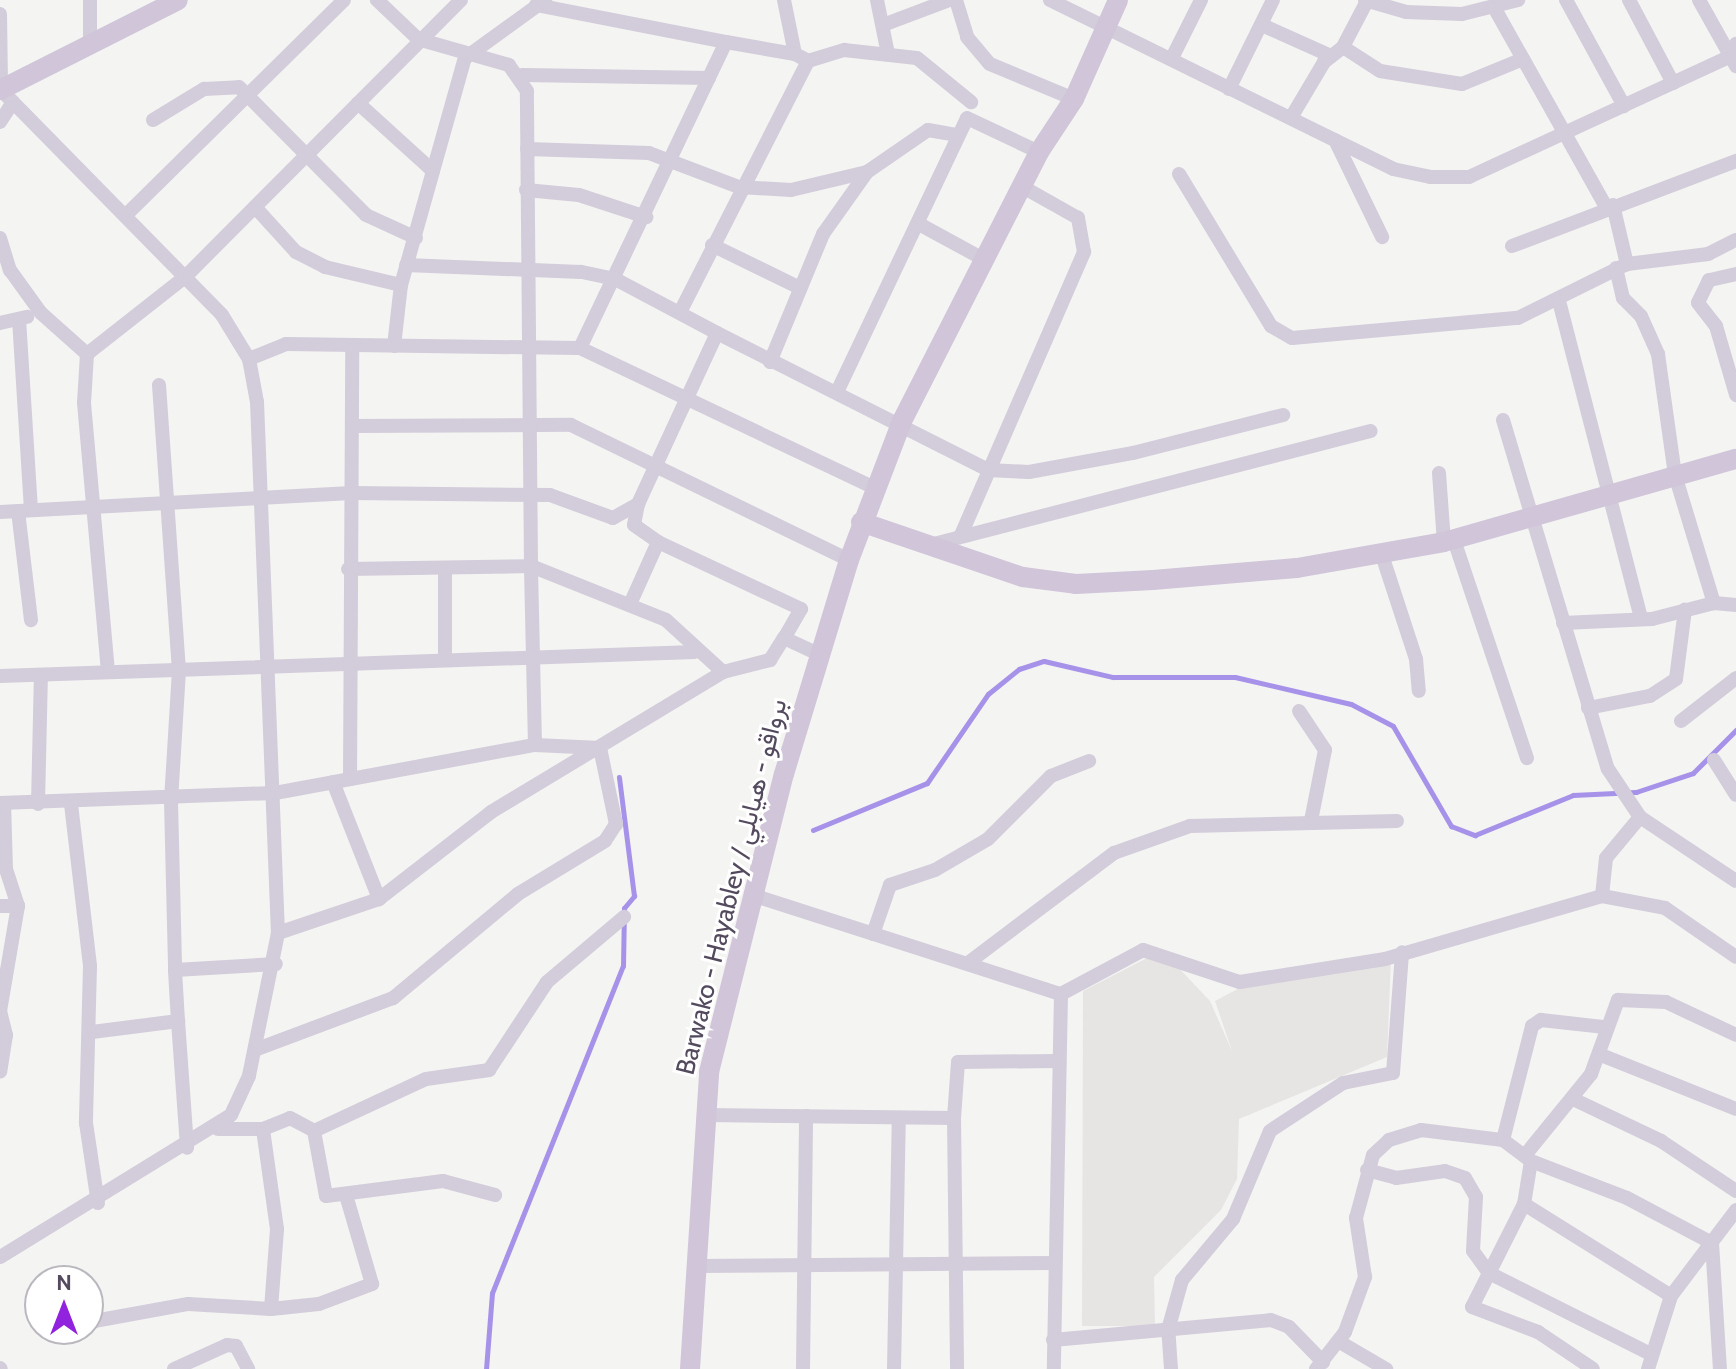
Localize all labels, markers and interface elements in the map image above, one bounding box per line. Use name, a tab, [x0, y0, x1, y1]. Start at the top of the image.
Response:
street label: Barwako - Hayabley / برواقو - هيابلي	[670, 696, 794, 1078]
north arrow	[24, 1265, 104, 1345]
text: N	[56, 1269, 72, 1296]

